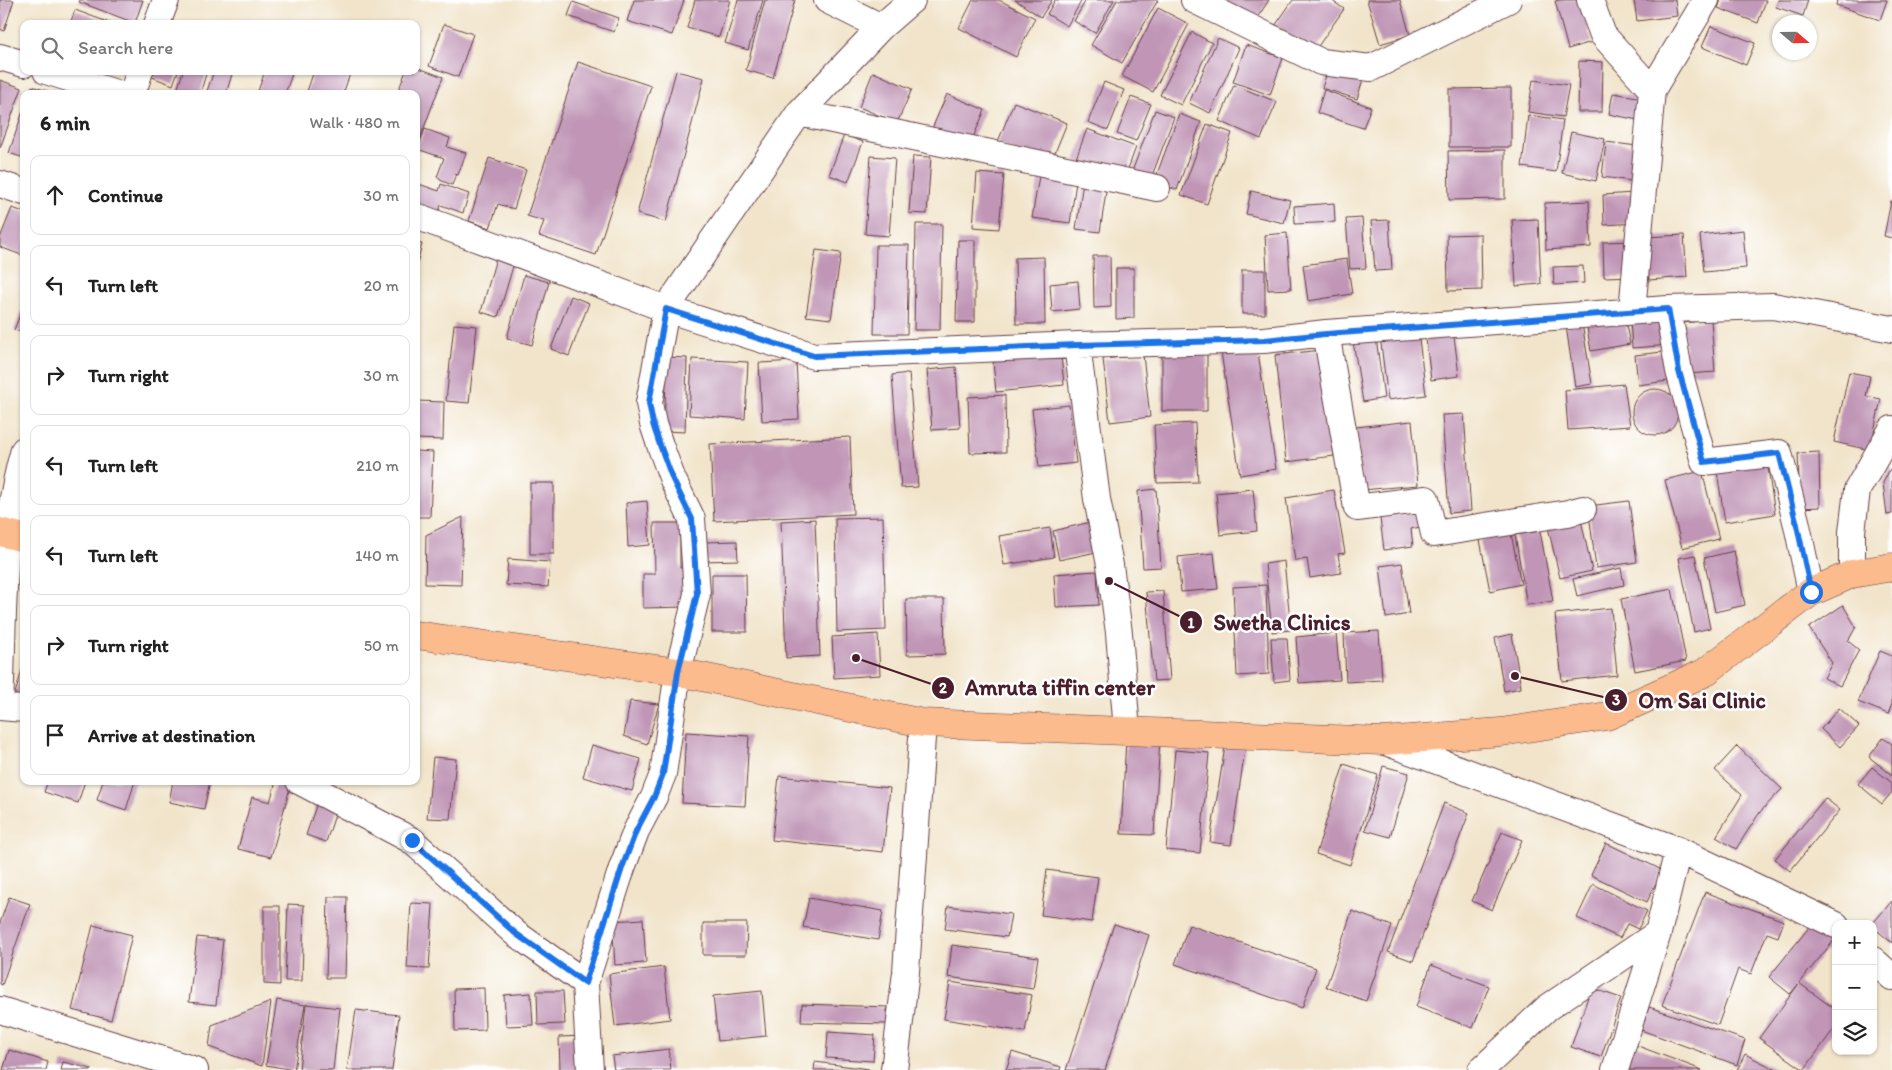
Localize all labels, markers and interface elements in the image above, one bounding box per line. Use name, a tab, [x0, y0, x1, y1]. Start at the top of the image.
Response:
north arrow	[1772, 15, 1817, 60]
search box	[20, 20, 420, 75]
icon: search	[38, 34, 66, 62]
text: Search here	[78, 36, 173, 59]
text: 6 min	[40, 110, 90, 135]
text: Walk · 480 m	[310, 113, 400, 132]
icon: ahead	[41, 181, 69, 209]
text: Continue	[88, 184, 163, 207]
text: 30 m	[363, 186, 399, 205]
icon: left	[41, 271, 69, 299]
text: Turn left	[88, 274, 158, 297]
text: 20 m	[364, 276, 399, 295]
icon: right	[41, 361, 69, 389]
text: Turn right	[88, 364, 169, 387]
text: 30 m	[363, 366, 399, 385]
icon: left	[41, 451, 69, 479]
text: Turn left	[88, 454, 158, 477]
text: 210 m	[356, 456, 399, 475]
icon: left	[41, 541, 69, 569]
text: Turn left	[88, 544, 158, 567]
text: 140 m	[355, 546, 399, 565]
route start	[1800, 581, 1823, 604]
callout: Swetha Clinics	[1179, 604, 1361, 641]
text: Swetha Clinics	[1214, 609, 1351, 636]
text: 1	[1188, 614, 1195, 632]
icon: right	[41, 631, 69, 659]
text: Turn right	[88, 634, 169, 657]
text: 50 m	[364, 636, 399, 655]
callout: Amruta tiffin center	[930, 669, 1165, 706]
text: Amruta tiffin center	[964, 674, 1156, 701]
text: 2	[939, 679, 947, 697]
callout: Om Sai Clinic	[1603, 681, 1776, 718]
text: Om Sai Clinic	[1638, 687, 1766, 714]
text: 3	[1612, 691, 1620, 709]
icon: arrive	[41, 721, 69, 749]
text: Arrive at destination	[88, 724, 255, 747]
route end	[401, 829, 424, 852]
map controls	[1832, 920, 1877, 1055]
button: +	[1832, 920, 1877, 965]
button: −	[1832, 965, 1877, 1010]
button: layers	[1832, 1010, 1877, 1055]

